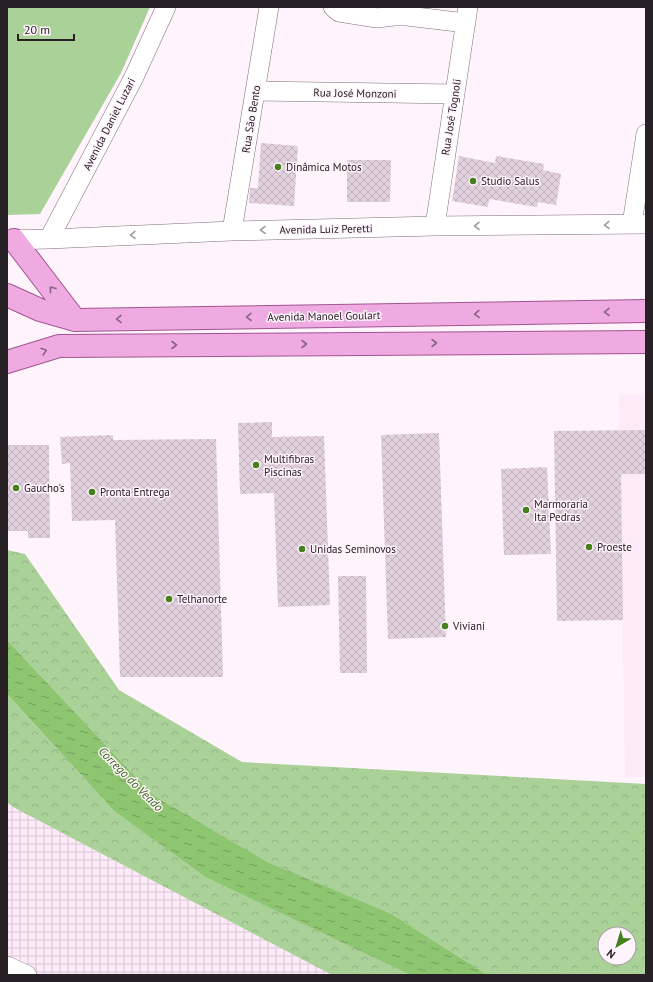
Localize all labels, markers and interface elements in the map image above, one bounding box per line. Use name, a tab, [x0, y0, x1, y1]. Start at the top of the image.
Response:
scale bar	[18, 16, 74, 42]
text: 20 m	[24, 22, 50, 37]
street label: Avenida Daniel Luzari	[80, 75, 138, 173]
street label: Rua José Tognoli	[438, 78, 464, 156]
street label: Rua São Bento	[239, 84, 263, 154]
street label: Rua José Monzoni	[313, 85, 397, 101]
place label: Dinâmica Motos	[286, 160, 362, 174]
marker: Dinâmica Motos	[273, 162, 283, 172]
place label: Studio Salus	[481, 174, 540, 188]
marker: Studio Salus	[468, 176, 478, 186]
street label: Avenida Luiz Peretti	[279, 221, 373, 237]
one-way arrow	[604, 221, 610, 229]
one-way arrow	[474, 222, 480, 230]
one-way arrow	[260, 226, 266, 234]
one-way arrow	[130, 231, 136, 240]
one-way arrow	[49, 286, 56, 293]
street label: Avenida Manoel Goulart	[267, 308, 381, 324]
one-way arrow	[604, 308, 610, 316]
one-way arrow	[474, 310, 480, 318]
one-way arrow	[246, 313, 252, 321]
one-way arrow	[116, 315, 122, 323]
one-way arrow	[431, 339, 437, 347]
one-way arrow	[301, 340, 307, 348]
one-way arrow	[171, 341, 177, 349]
one-way arrow	[41, 347, 48, 355]
place label: Multifibras Piscinas	[264, 452, 315, 479]
marker: Multifibras Piscinas	[251, 460, 261, 470]
place label: Gaucho's	[24, 481, 65, 495]
marker: Gaucho's	[11, 483, 21, 493]
place label: Pronta Entrega	[100, 485, 170, 499]
marker: Pronta Entrega	[87, 487, 97, 497]
place label: Marmoraria Ita Pedras	[534, 497, 588, 524]
marker: Marmoraria Ita Pedras	[521, 505, 531, 515]
place label: Proeste	[597, 540, 632, 554]
place label: Unidas Seminovos	[310, 542, 396, 556]
marker: Proeste	[584, 542, 594, 552]
marker: Unidas Seminovos	[297, 544, 307, 554]
place label: Telhanorte	[177, 592, 228, 606]
marker: Telhanorte	[164, 594, 174, 604]
place label: Viviani	[452, 619, 485, 633]
marker: Viviani	[440, 621, 450, 631]
water label: Corrego do Veado	[96, 744, 166, 814]
north arrow	[597, 926, 637, 966]
text: N	[604, 946, 618, 962]

